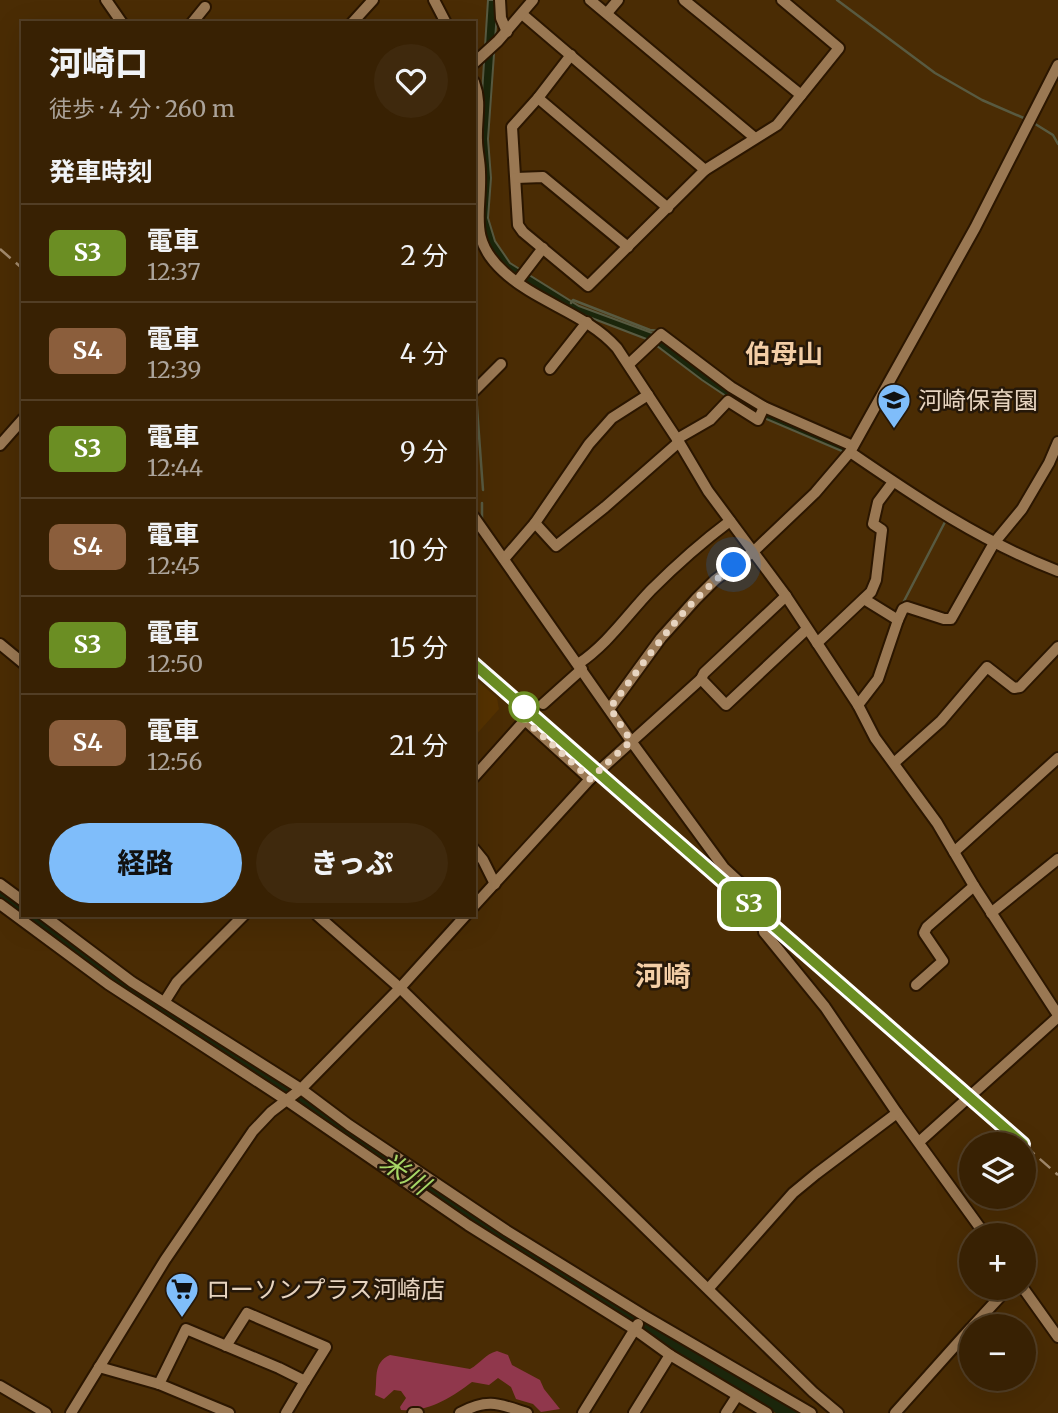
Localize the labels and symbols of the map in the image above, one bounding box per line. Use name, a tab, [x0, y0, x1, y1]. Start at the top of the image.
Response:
district label: 伯母山	[745, 337, 823, 370]
school or university icon: 河崎保育園	[875, 381, 913, 430]
place label: 河崎保育園	[918, 385, 1038, 416]
your location	[716, 547, 751, 582]
unlabelled marker	[509, 692, 539, 722]
line badge: S3	[718, 881, 780, 927]
district label: 河崎	[635, 958, 691, 994]
water label: 米川	[374, 1145, 438, 1203]
supermarket icon: ローソンプラス河崎店	[163, 1270, 201, 1319]
place label: ローソンプラス河崎店	[206, 1274, 445, 1305]

